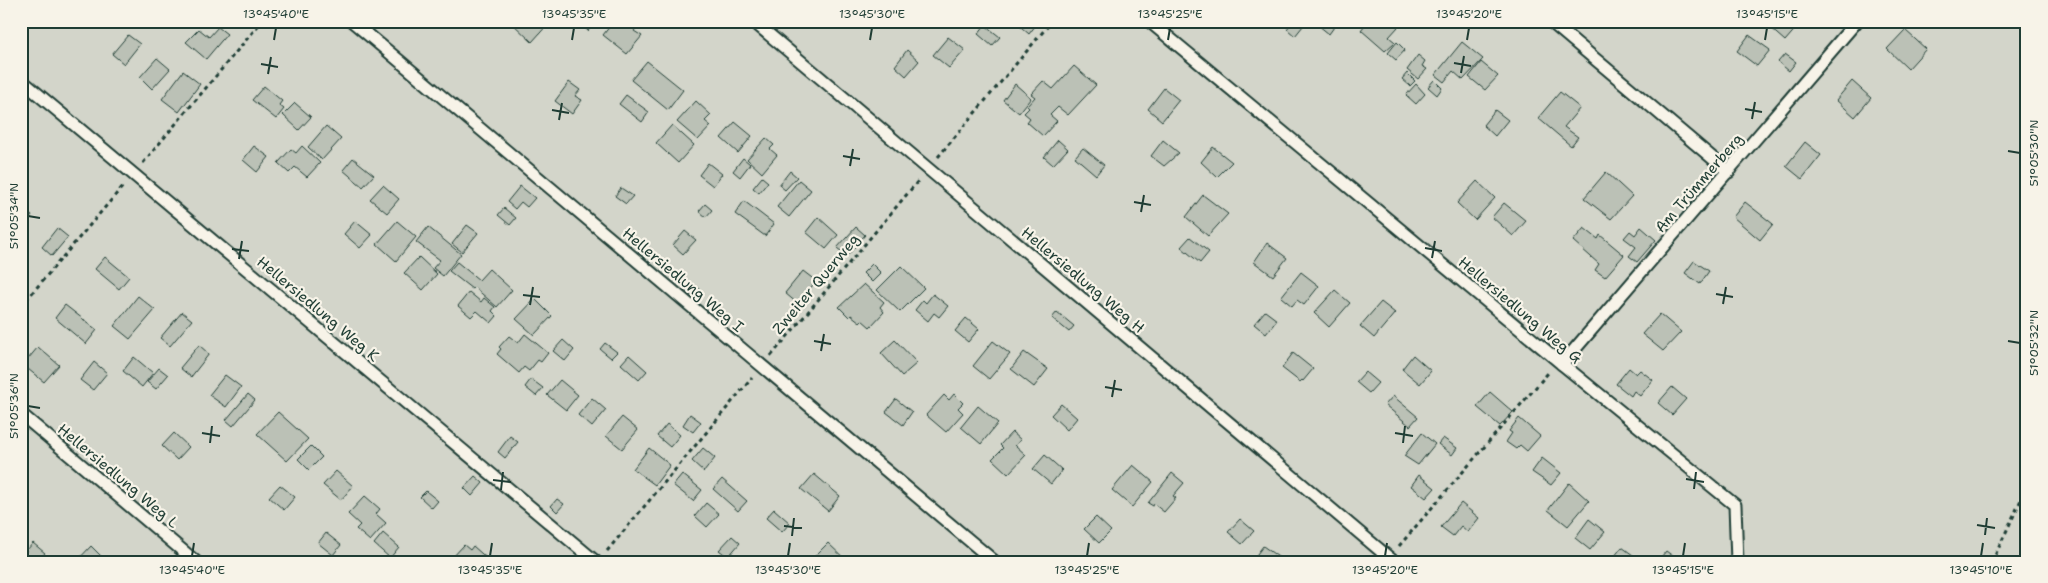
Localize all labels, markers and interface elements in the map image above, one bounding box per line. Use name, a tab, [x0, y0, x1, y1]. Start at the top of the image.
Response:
text: 13°45'40"E	[243, 6, 309, 22]
text: 13°45'35"E	[542, 6, 606, 22]
text: 13°45'30"E	[839, 6, 905, 22]
text: 13°45'25"E	[1138, 6, 1202, 22]
text: 13°45'20"E	[1436, 6, 1502, 22]
text: 13°45'15"E	[1736, 6, 1798, 22]
text: 51°05'30"N	[2026, 120, 2042, 186]
street label: Am Trümmerberg	[1650, 129, 1748, 237]
text: 51°05'34"N	[6, 183, 22, 249]
street label: Hellersiedlung Weg H	[1017, 222, 1149, 338]
street label: Hellersiedlung Weg I	[618, 223, 748, 337]
street label: Zweiter Querweg	[768, 230, 864, 338]
street label: Hellersiedlung Weg K	[253, 252, 384, 366]
street label: Hellersiedlung Weg G	[1454, 252, 1586, 368]
text: 51°05'32"N	[2026, 310, 2042, 376]
text: 51°05'36"N	[6, 373, 22, 439]
street label: Hellersiedlung Weg L	[53, 419, 183, 533]
text: 13°45'40"E	[159, 562, 225, 578]
text: 13°45'35"E	[458, 562, 522, 578]
text: 13°45'30"E	[755, 562, 821, 578]
text: 13°45'25"E	[1055, 562, 1119, 578]
text: 13°45'20"E	[1352, 562, 1418, 578]
text: 13°45'15"E	[1652, 562, 1714, 578]
text: 13°45'10"E	[1950, 562, 2012, 578]

